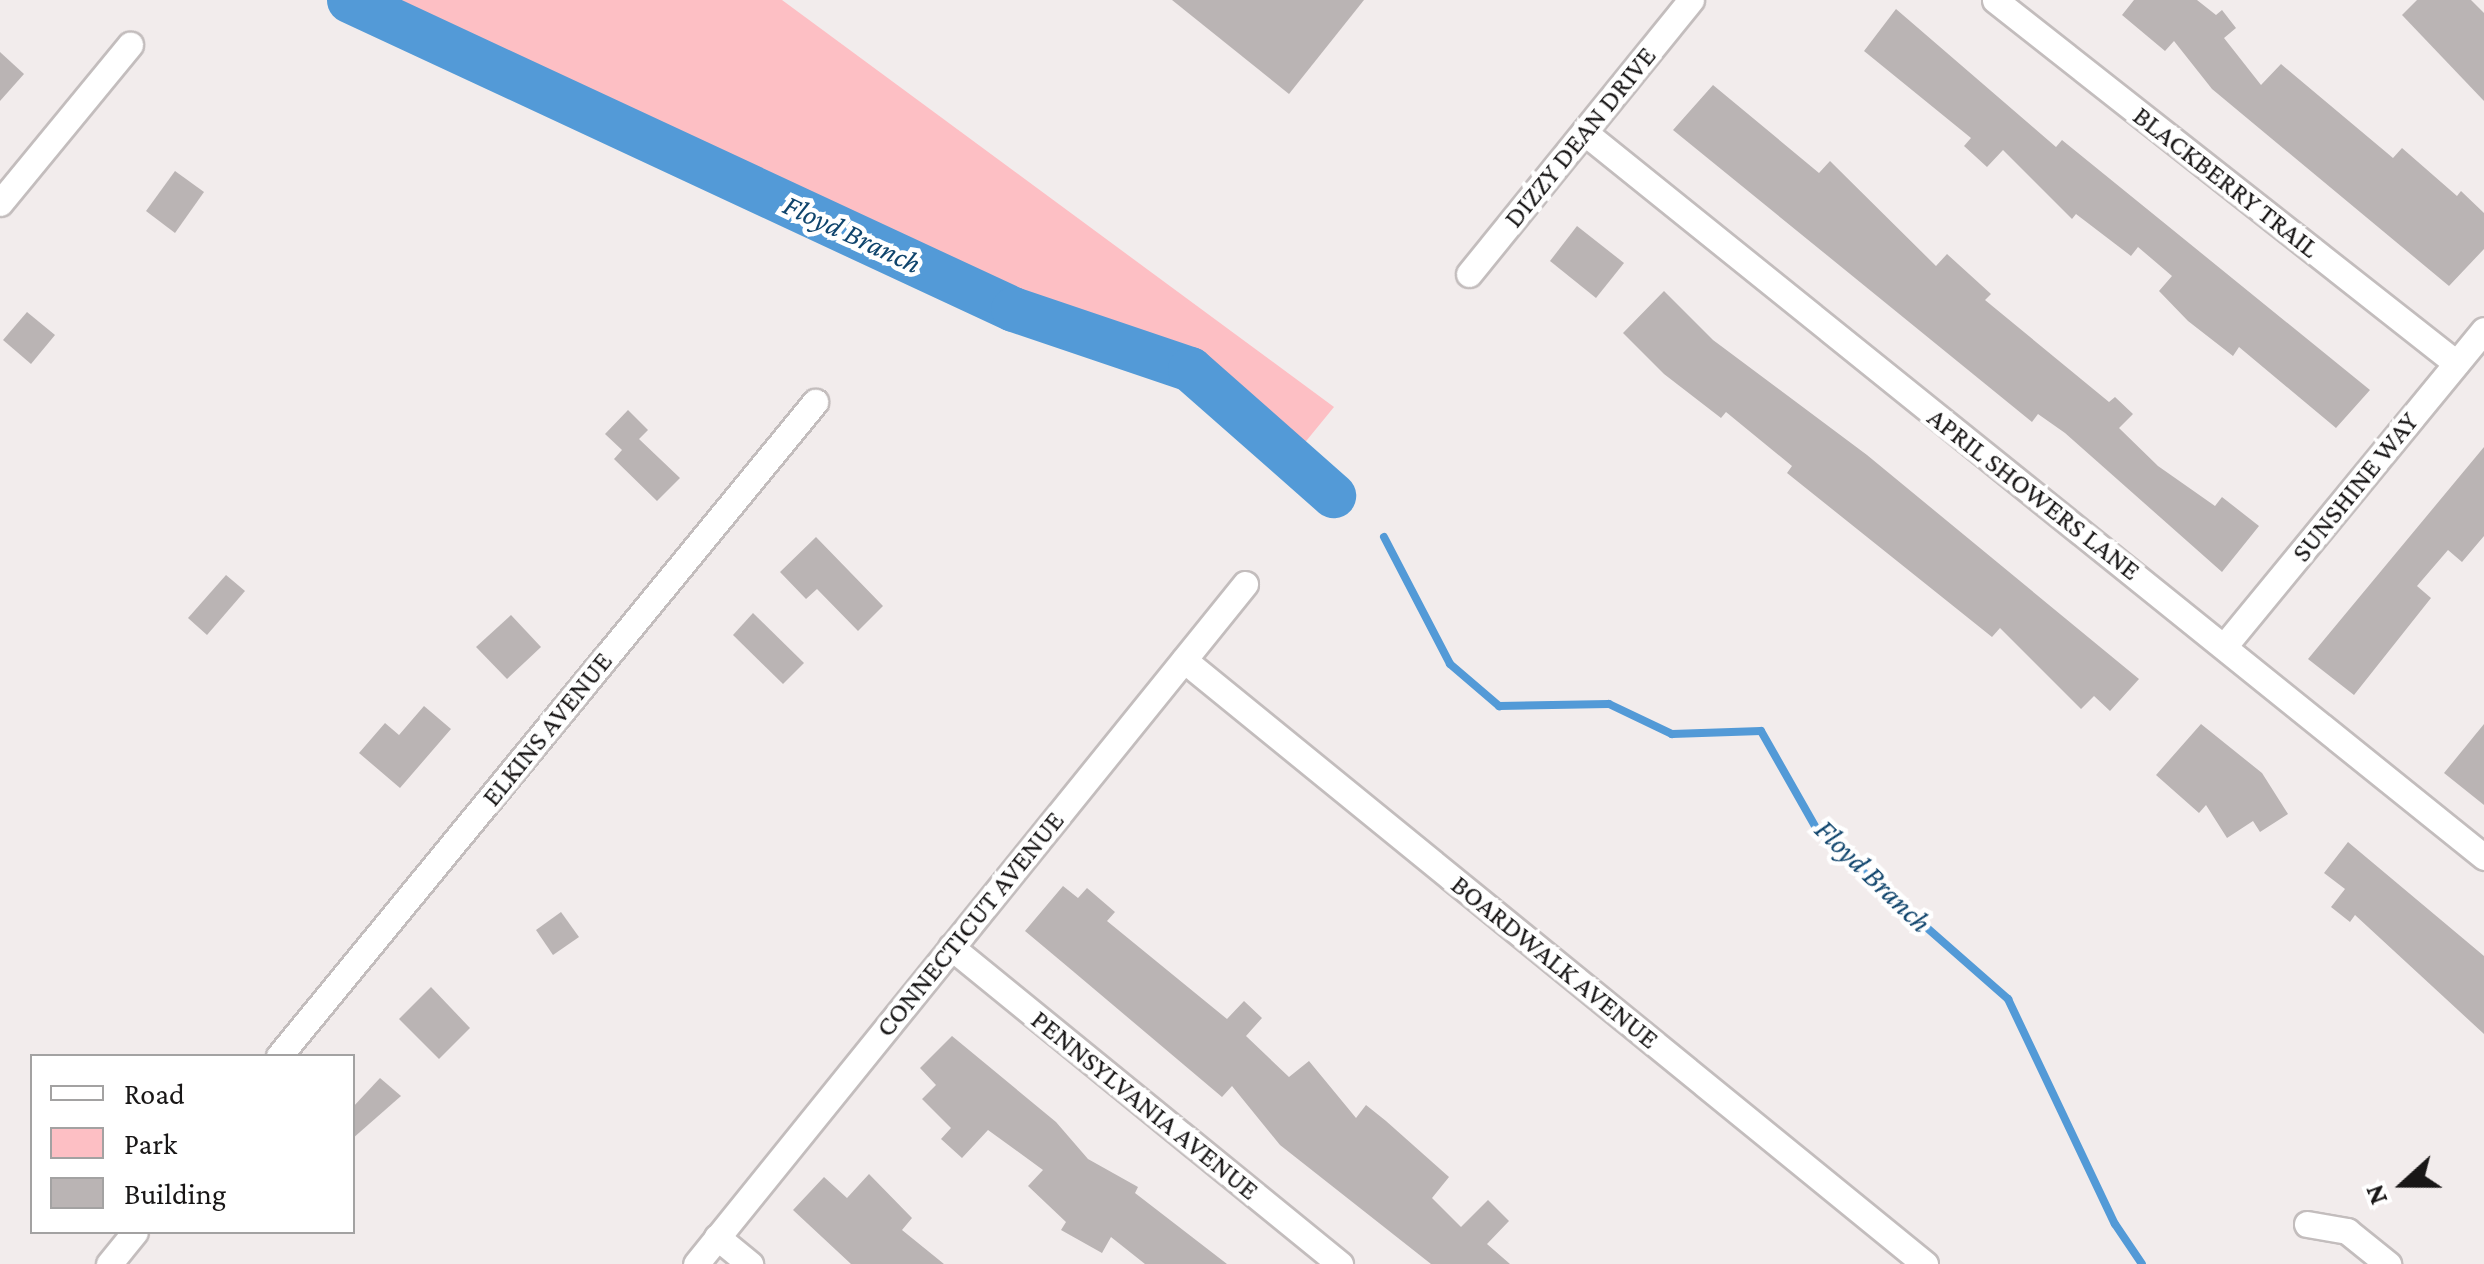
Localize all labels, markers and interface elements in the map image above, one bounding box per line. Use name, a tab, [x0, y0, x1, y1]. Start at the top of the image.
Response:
street label: DIZZY DEAN DRIVE	[1497, 40, 1663, 234]
street label: BLACKBERRY TRAIL	[2126, 99, 2326, 265]
water label: Floyd Branch	[777, 186, 927, 282]
street label: APRIL SHOWERS LANE	[1921, 400, 2147, 588]
street label: SUNSHINE WAY	[2284, 405, 2426, 569]
street label: ELKINS AVENUE	[475, 645, 619, 813]
street label: CONNECTICUT AVENUE	[869, 804, 1071, 1044]
water label: Floyd Branch	[1807, 812, 1939, 940]
street label: BOARDWALK AVENUE	[1444, 868, 1666, 1056]
street label: PENNSYLVANIA AVENUE	[1024, 1003, 1266, 1207]
legend	[30, 1054, 355, 1234]
text: Road	[124, 1077, 185, 1110]
text: Park	[124, 1127, 177, 1160]
north arrow	[2354, 1134, 2454, 1234]
text: Building	[124, 1177, 226, 1210]
text: N	[2358, 1180, 2393, 1209]

